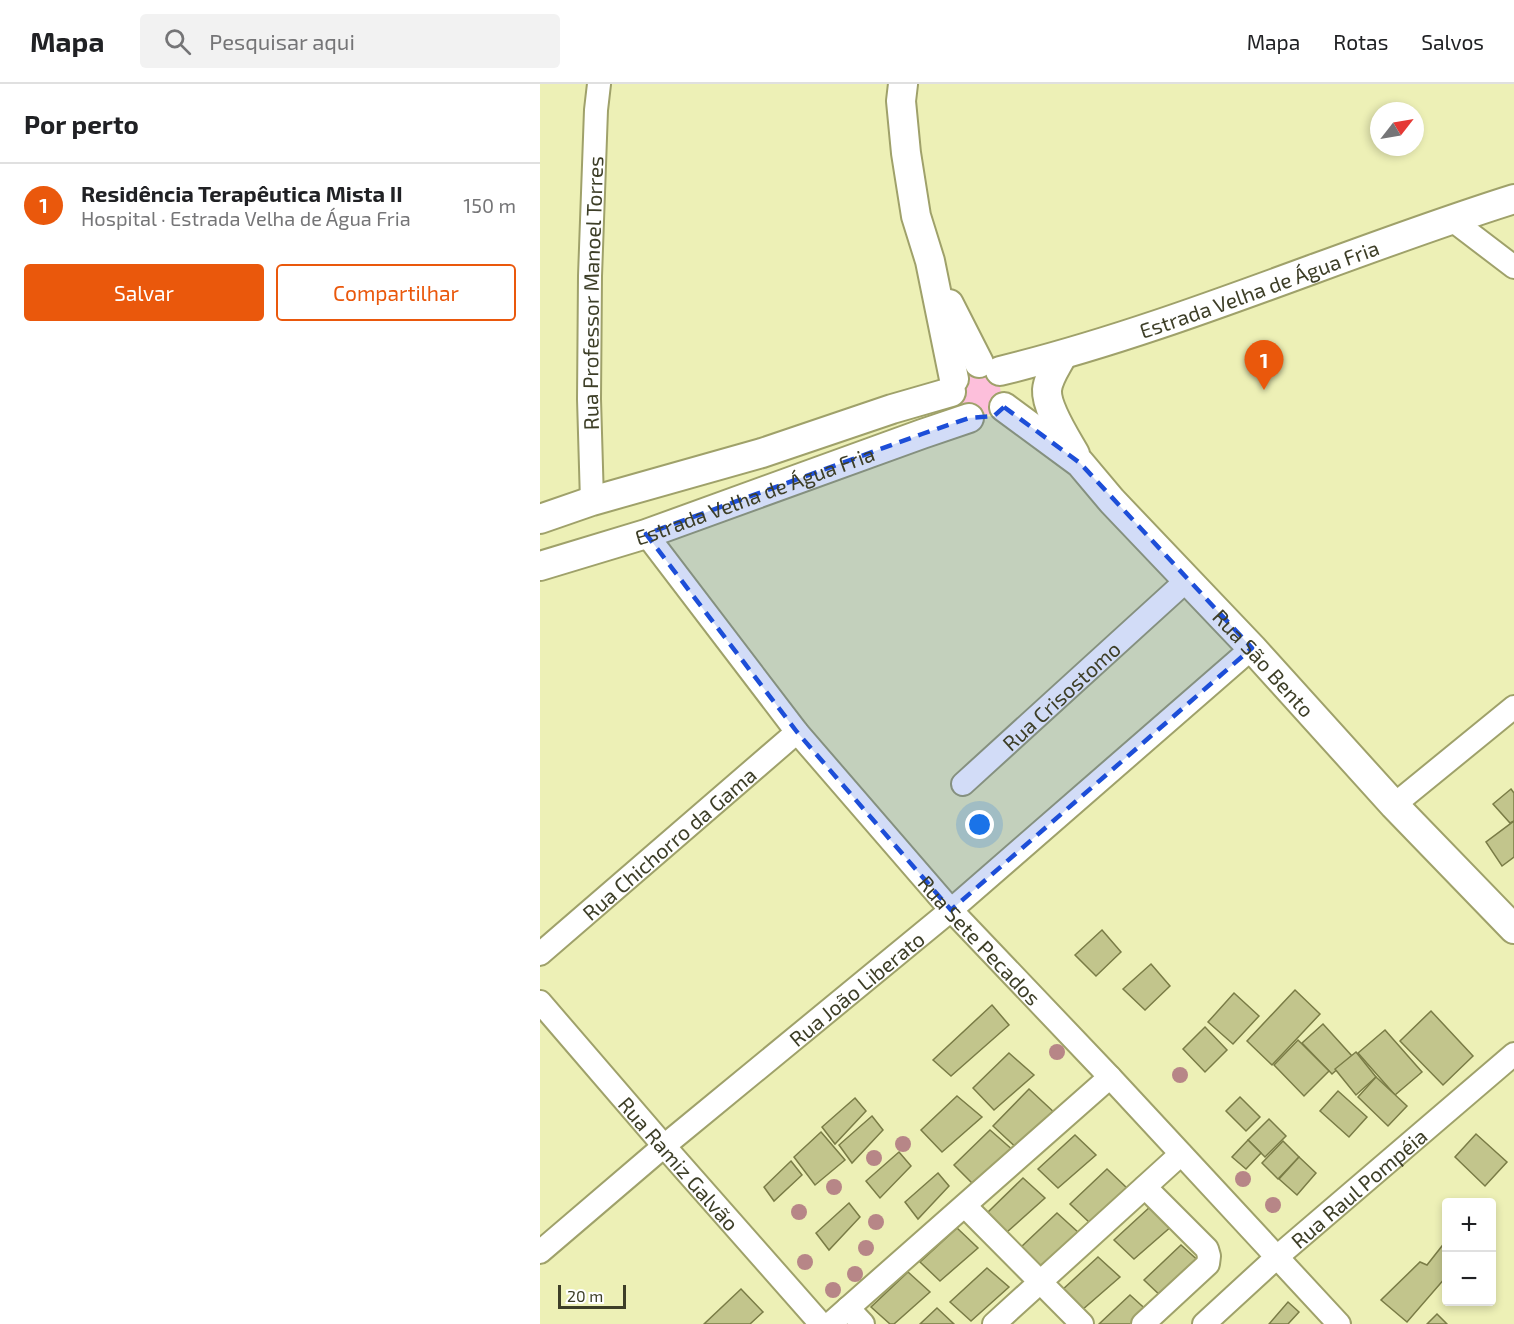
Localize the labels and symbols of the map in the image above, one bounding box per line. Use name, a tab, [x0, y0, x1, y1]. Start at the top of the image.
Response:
north arrow	[1370, 102, 1424, 156]
street label: Rua Professor Manoel Torres	[576, 156, 607, 431]
street label: Estrada Velha de Água Fria	[1136, 234, 1382, 342]
pin: 1	[1244, 340, 1284, 390]
street label: Estrada Velha de Água Fria	[632, 440, 877, 549]
street label: Rua São Bento	[1209, 603, 1320, 721]
street label: Rua Crisostomo	[997, 635, 1125, 755]
street label: Rua Chichorro da Gama	[577, 761, 761, 925]
your location	[965, 810, 994, 839]
street label: Rua Sete Pecados	[914, 870, 1047, 1010]
street label: Rua João Liberato	[784, 925, 929, 1051]
street label: Rua Ramiz Galvão	[614, 1091, 745, 1235]
street label: Rua Raul Pompéia	[1285, 1122, 1431, 1253]
scale bar	[558, 1282, 626, 1310]

